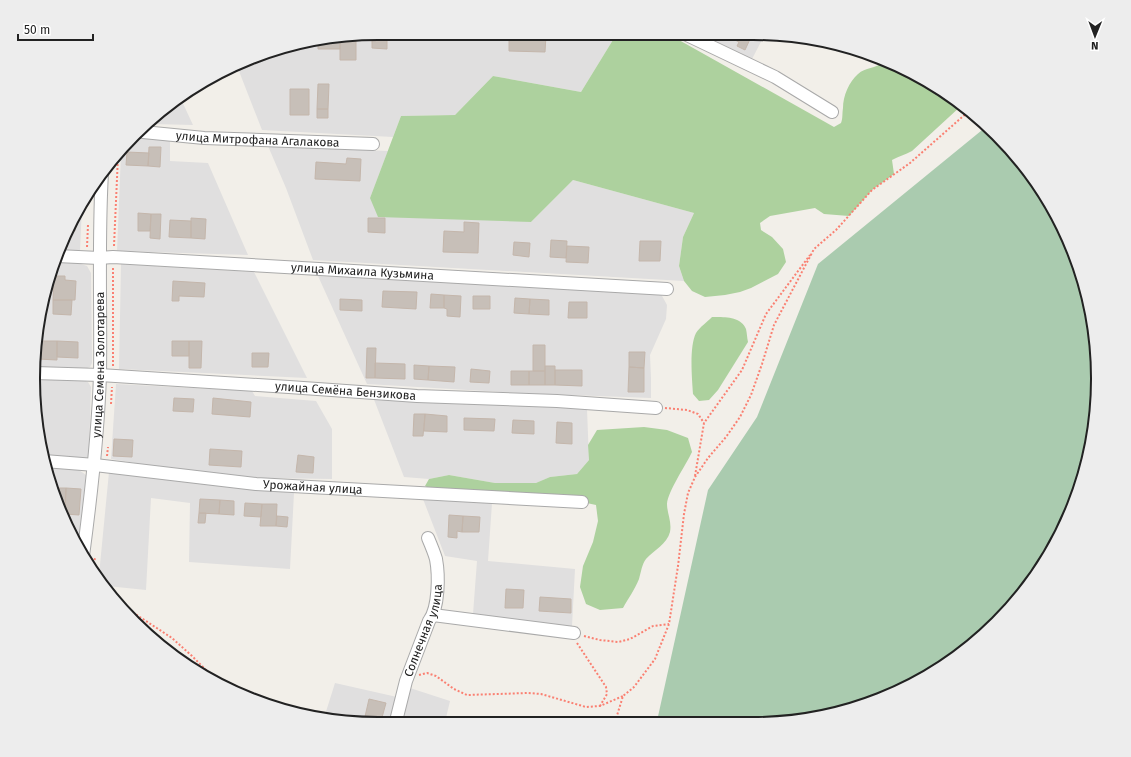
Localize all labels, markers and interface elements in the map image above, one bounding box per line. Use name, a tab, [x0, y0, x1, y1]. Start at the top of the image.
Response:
scale bar	[18, 16, 93, 42]
north arrow	[1075, 16, 1115, 56]
text: 50 m	[24, 23, 50, 37]
text: N	[1091, 39, 1099, 52]
street label: улица Митрофана Агалакова	[175, 128, 340, 150]
street label: улица Михаила Кузьмина	[291, 260, 434, 283]
street label: улица Семена Золотарева	[89, 292, 107, 439]
street label: улица Семёна Бензикова	[275, 379, 416, 403]
street label: Урожайная улица	[263, 477, 363, 497]
street label: Солнечная улица	[401, 584, 445, 679]

